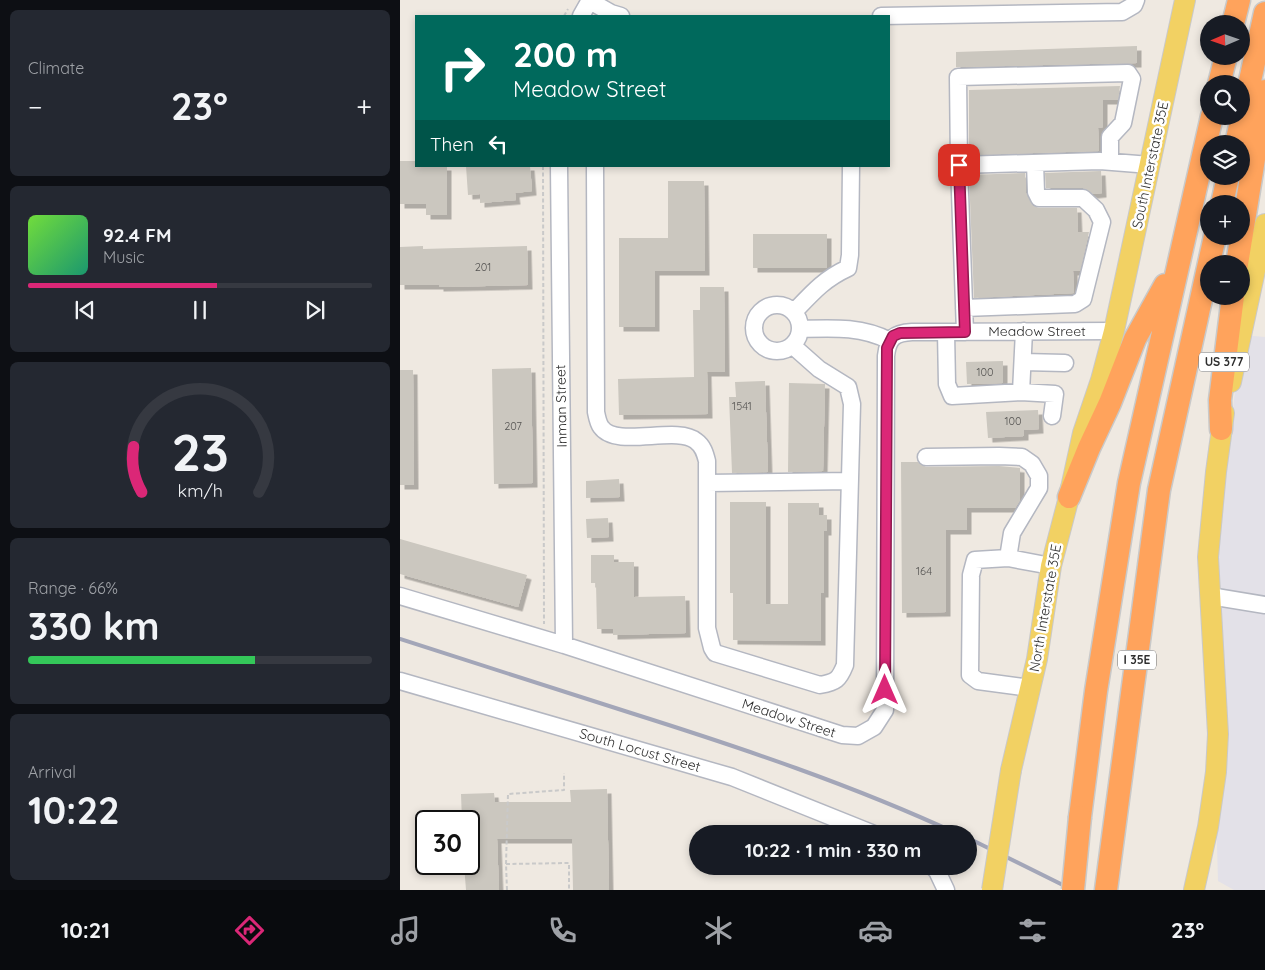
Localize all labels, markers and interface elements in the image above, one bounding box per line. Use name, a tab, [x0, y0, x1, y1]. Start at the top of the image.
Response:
north arrow	[1200, 15, 1250, 65]
map controls	[1200, 15, 1250, 305]
text: 200 m	[513, 32, 618, 76]
icon: right	[430, 35, 495, 100]
text: Climate	[28, 58, 84, 78]
text: Meadow Street	[513, 75, 666, 103]
button: search	[1200, 75, 1250, 125]
text: 23°	[171, 82, 228, 130]
text: −	[28, 89, 43, 124]
text: +	[356, 89, 372, 124]
street label: South Interstate 35E	[1128, 100, 1172, 230]
icon: left	[484, 130, 512, 158]
text: Then	[430, 132, 474, 156]
button: layers	[1200, 135, 1250, 185]
pin	[938, 144, 980, 186]
icon: arrive	[945, 151, 973, 179]
button: +	[1200, 195, 1250, 245]
text: 92.4 FM	[103, 223, 172, 247]
text: Music	[103, 247, 145, 267]
button: −	[1200, 255, 1250, 305]
house number: 201	[475, 260, 491, 274]
icon: previous	[71, 296, 99, 324]
icon: pause	[186, 296, 214, 324]
icon: next	[301, 296, 329, 324]
street label: Meadow Street	[988, 322, 1086, 340]
road number: US 377	[1199, 352, 1249, 372]
street label: Inman Street	[551, 364, 571, 448]
house number: 100	[976, 365, 994, 379]
house number: 1541	[732, 399, 752, 413]
house number: 100	[1004, 414, 1022, 428]
text: 23	[171, 419, 229, 484]
house number: 207	[504, 419, 522, 433]
text: km/h	[177, 479, 223, 501]
street label: North Interstate 35E	[1025, 543, 1065, 673]
house number: 164	[916, 564, 932, 578]
text: Range · 66%	[28, 578, 118, 598]
text: 330 km	[28, 602, 159, 650]
road number: I 35E	[1118, 650, 1156, 670]
position arrow	[858, 663, 910, 715]
street label: Meadow Street	[740, 694, 838, 742]
street label: South Locust Street	[577, 724, 703, 776]
text: Arrival	[28, 762, 76, 782]
text: 10:22	[28, 786, 120, 834]
speed limit sign: 30	[415, 810, 480, 875]
text: 10:22 · 1 min · 330 m	[745, 838, 921, 862]
icon: directions	[232, 913, 267, 948]
icon: music	[388, 913, 423, 948]
icon: phone	[545, 913, 580, 948]
icon: climate	[701, 913, 736, 948]
icon: car	[858, 913, 893, 948]
icon: filters	[1015, 913, 1050, 948]
text: 10:21	[61, 916, 110, 944]
text: 23°	[1171, 916, 1204, 944]

